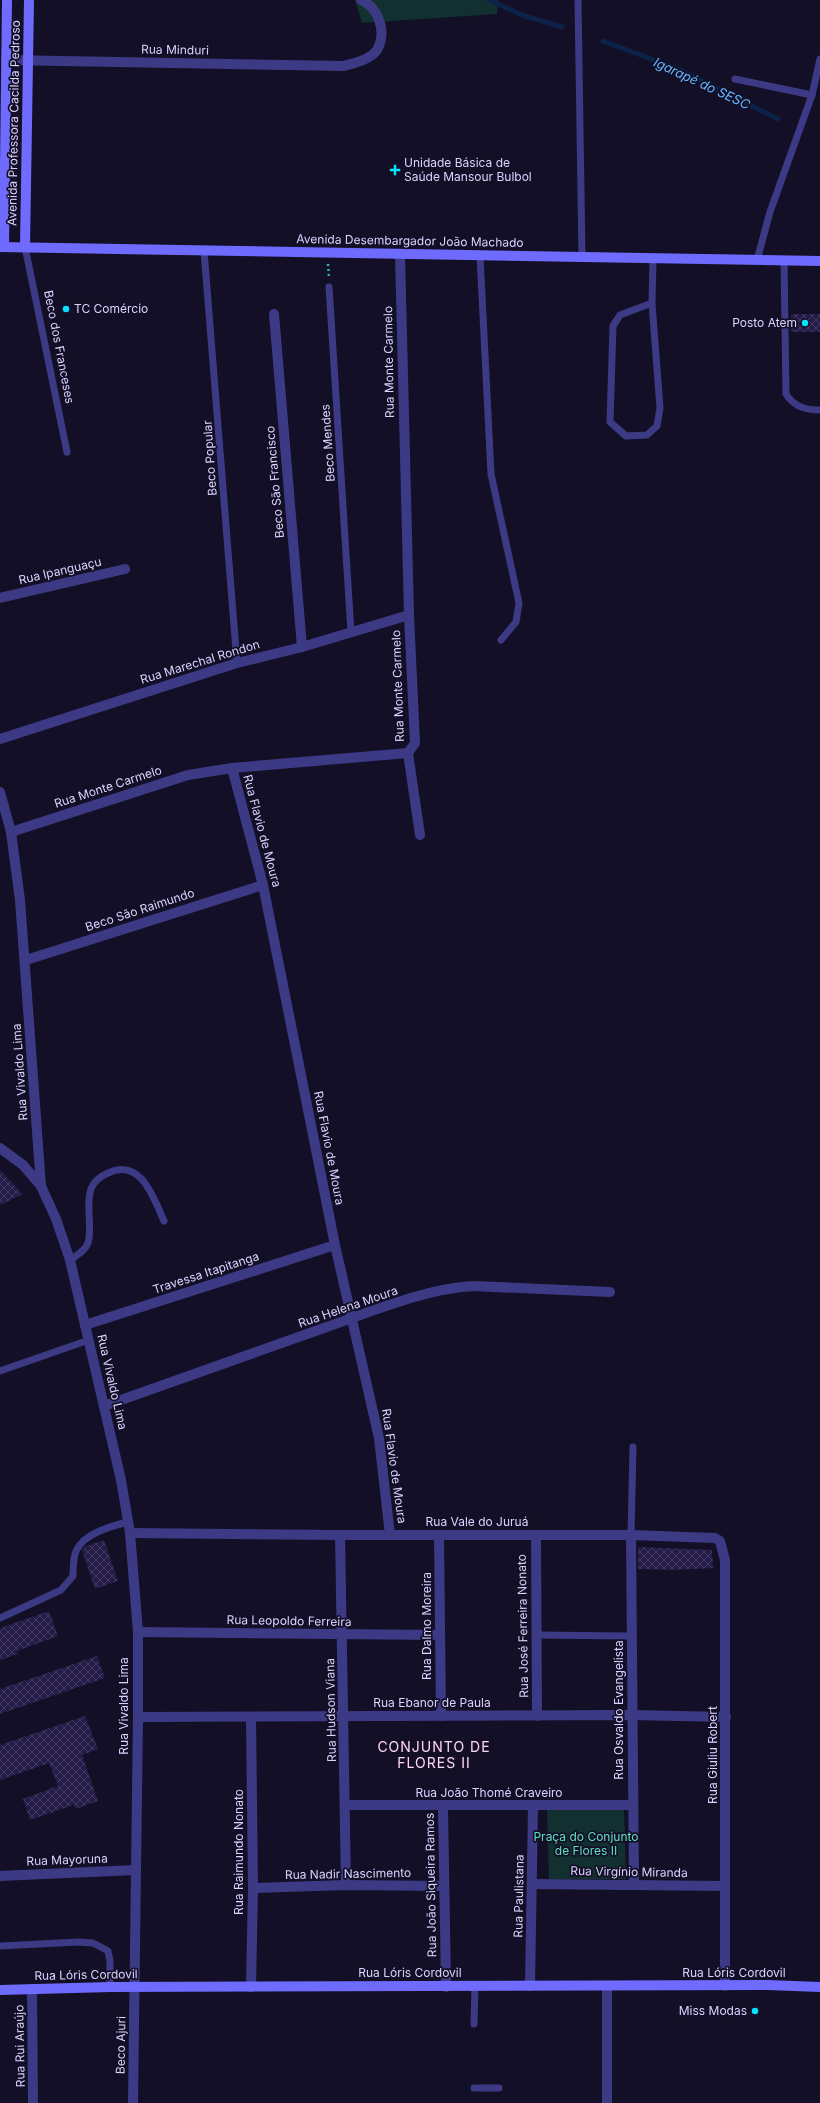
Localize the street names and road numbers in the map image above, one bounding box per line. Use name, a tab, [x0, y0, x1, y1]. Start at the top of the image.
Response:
street label: Avenida Professora Cacilda Pedroso	[4, 20, 23, 226]
street label: Rua Minduri	[141, 41, 209, 58]
street label: Avenida Desembargador João Machado	[296, 231, 524, 250]
street label: Beco dos Franceses	[41, 289, 78, 405]
street label: Rua Monte Carmelo	[380, 306, 397, 418]
street label: Beco Mendes	[317, 404, 338, 482]
street label: Beco Popular	[199, 419, 220, 496]
street label: Beco São Francisco	[262, 425, 287, 539]
street label: Rua Ipanguaçu	[17, 554, 103, 587]
street label: Rua Monte Carmelo	[388, 630, 407, 742]
street label: Rua Marechal Rondon	[138, 636, 261, 687]
street label: Rua Monte Carmelo	[52, 762, 163, 811]
street label: Rua Flavio de Moura	[240, 773, 285, 889]
street label: Beco São Raimundo	[83, 885, 196, 934]
street label: Rua Vivaldo Lima	[9, 1023, 30, 1121]
street label: Rua Flavio de Moura	[311, 1090, 348, 1206]
street label: Travessa Itapitanga	[151, 1248, 261, 1297]
street label: Rua Helena Moura	[296, 1282, 400, 1331]
street label: Rua Vivaldo Lima	[94, 1333, 131, 1431]
street label: Rua Flavio de Moura	[379, 1408, 410, 1524]
street label: Rua Vale do Juruá	[426, 1514, 528, 1529]
street label: Rua José Ferreira Nonato	[514, 1554, 531, 1698]
street label: Rua Dalmo Moreira	[419, 1572, 434, 1680]
street label: Rua Leopoldo Ferreira	[226, 1612, 352, 1629]
street label: Rua Osvaldo Evangelista	[611, 1640, 626, 1780]
street label: Rua Vivaldo Lima	[116, 1657, 131, 1755]
street label: Rua Hudson Viana	[322, 1658, 339, 1762]
street label: Rua Ebanor de Paula	[373, 1695, 491, 1710]
street label: Rua Giuliu Robert	[705, 1706, 720, 1804]
street label: Rua João Thomé Craveiro	[415, 1785, 563, 1800]
street label: Rua Raimundo Nonato	[231, 1789, 246, 1915]
street label: Rua João Siqueira Ramos	[422, 1813, 439, 1957]
street label: Rua Mayoruna	[26, 1851, 108, 1868]
street label: Rua Paulistana	[510, 1854, 527, 1938]
street label: Rua Virgínio Miranda	[570, 1863, 688, 1880]
street label: Rua Nadir Nascimento	[285, 1865, 411, 1882]
street label: Rua Lóris Cordovil	[358, 1965, 462, 1980]
street label: Rua Lóris Cordovil	[682, 1965, 786, 1980]
street label: Rua Lóris Cordovil	[34, 1966, 138, 1983]
street label: Rua Rui Araújo	[11, 2005, 28, 2088]
street label: Beco Ajuri	[112, 2016, 129, 2074]

